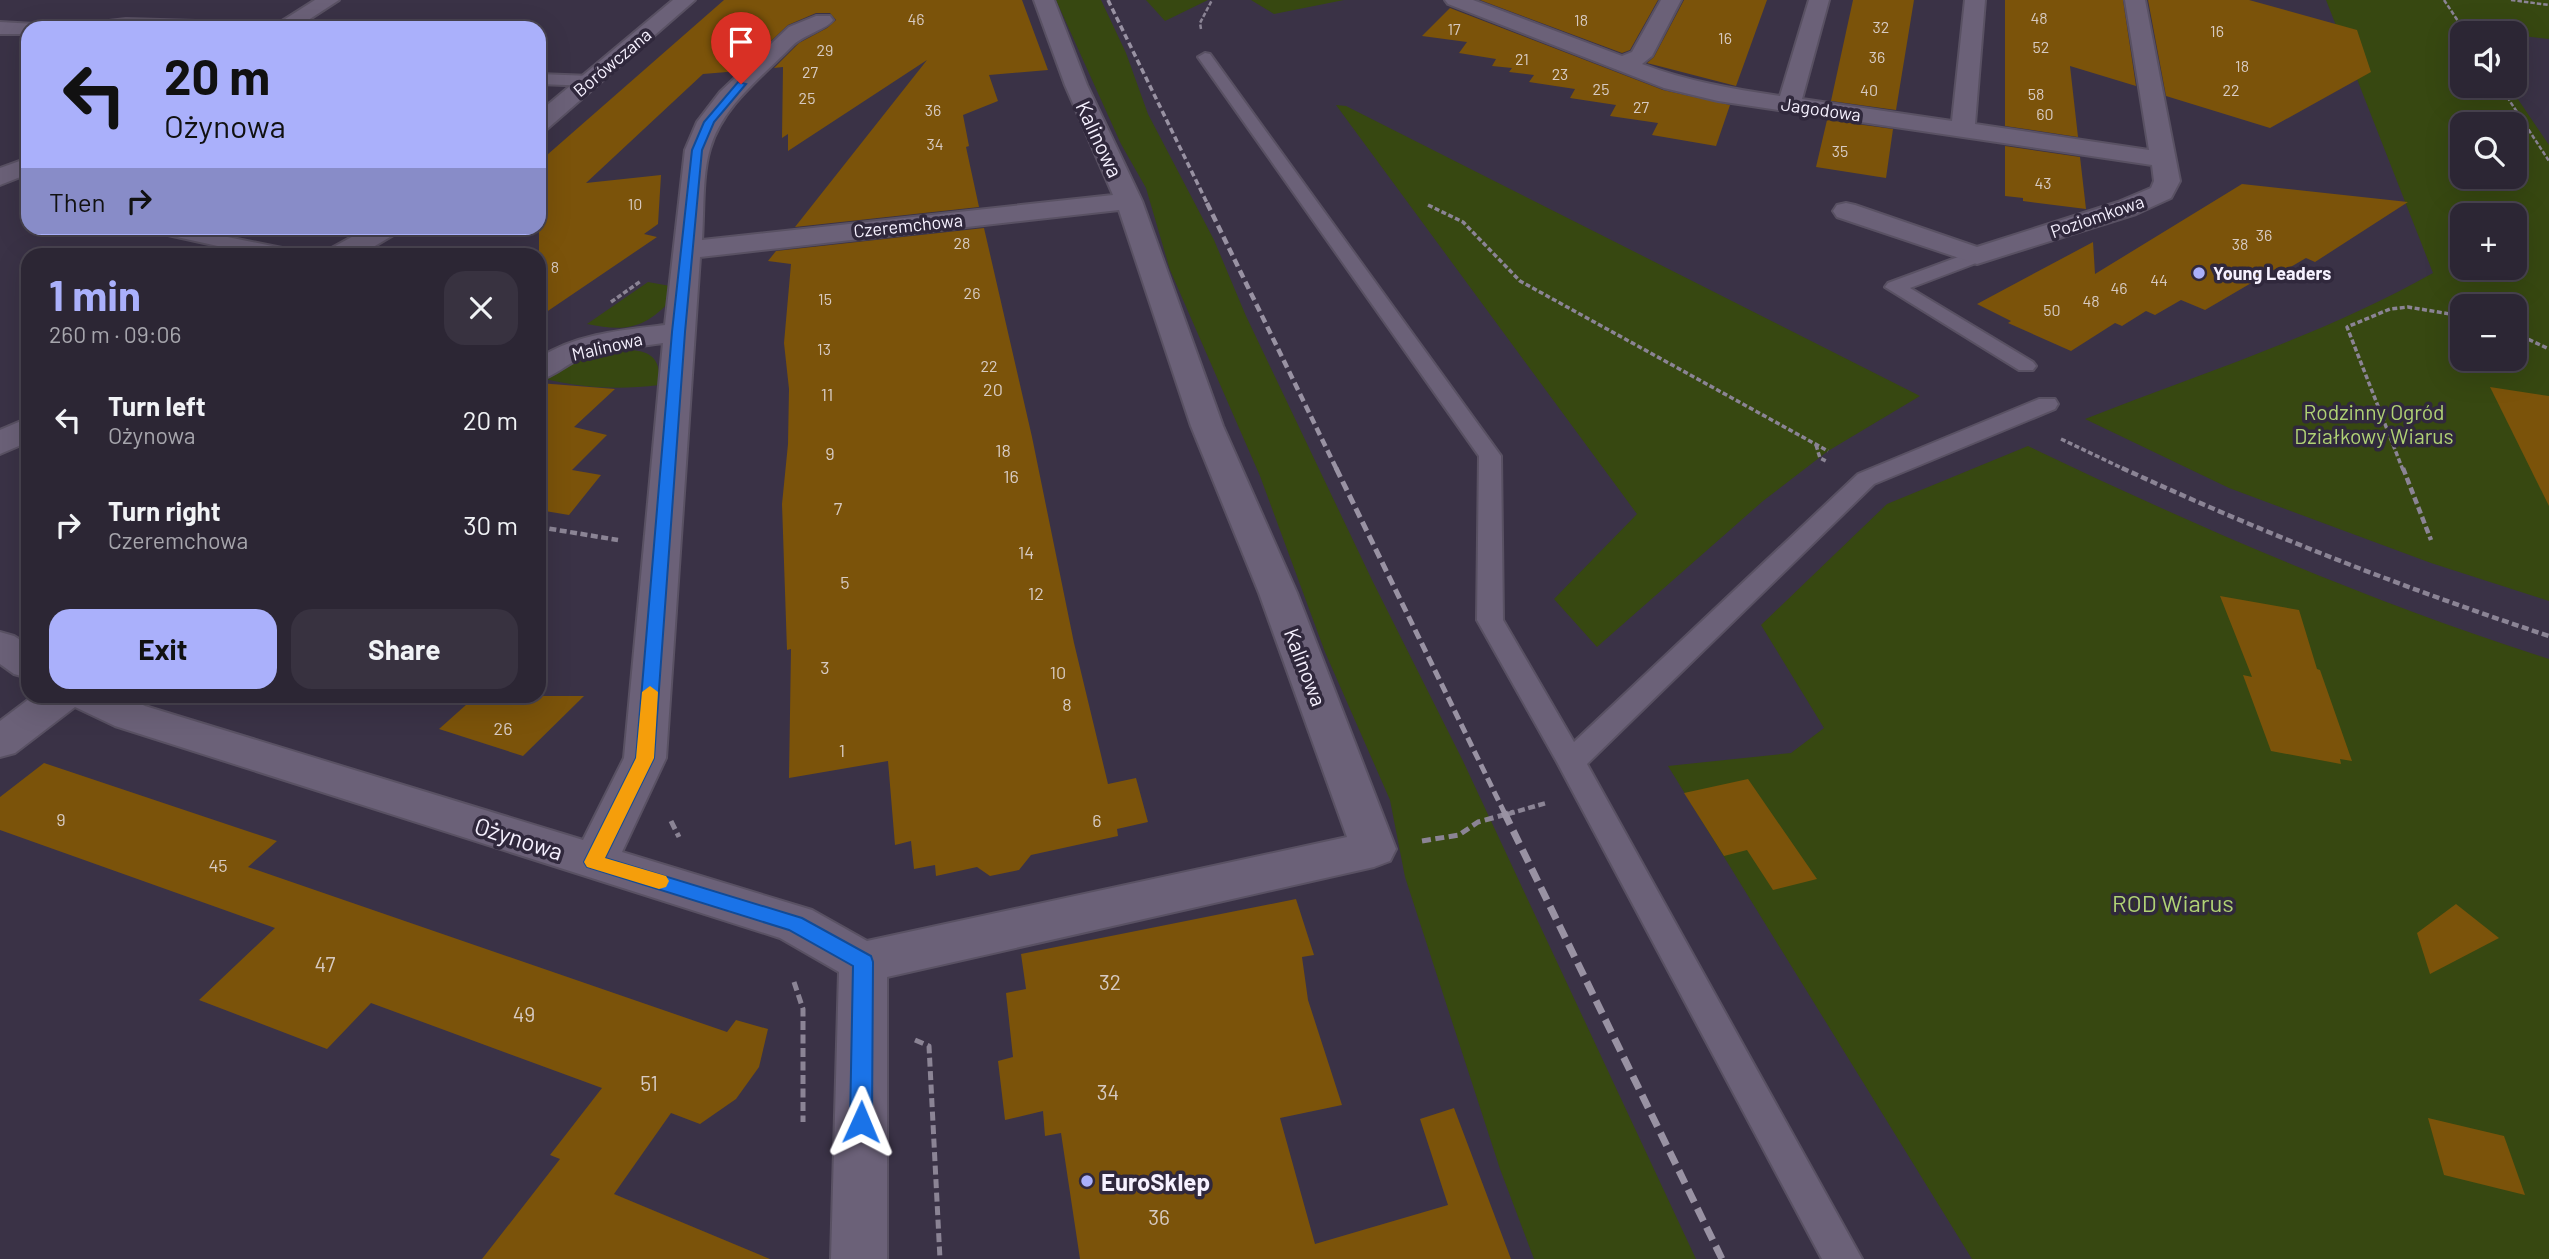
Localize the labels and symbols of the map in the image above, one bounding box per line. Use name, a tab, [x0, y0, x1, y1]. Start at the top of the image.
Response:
house number: 48	[2030, 8, 2048, 27]
house number: 46	[907, 9, 925, 28]
house number: 18	[1574, 10, 1588, 29]
pin	[711, 12.0, 771, 84]
house number: 32	[1873, 17, 1889, 36]
house number: 17	[1447, 19, 1461, 38]
house number: 16	[2210, 21, 2224, 40]
street label: Borówczana	[569, 23, 655, 101]
house number: 16	[1718, 28, 1732, 47]
house number: 52	[2033, 37, 2049, 56]
house number: 29	[817, 40, 833, 59]
house number: 36	[1869, 47, 1885, 66]
house number: 21	[1515, 49, 1529, 68]
house number: 18	[2235, 56, 2249, 75]
house number: 27	[802, 62, 818, 81]
house number: 23	[1552, 64, 1568, 83]
house number: 25	[1593, 79, 1609, 98]
house number: 40	[1860, 80, 1878, 99]
house number: 22	[2222, 80, 2240, 99]
house number: 58	[2028, 84, 2044, 103]
house number: 25	[799, 88, 815, 107]
street label: Jagodowa	[1780, 93, 1862, 125]
street label: Kalinowa	[1071, 97, 1129, 181]
house number: 27	[1633, 97, 1649, 116]
house number: 36	[925, 100, 941, 119]
house number: 60	[2036, 104, 2054, 123]
house number: 34	[926, 134, 944, 153]
house number: 35	[1832, 141, 1848, 160]
house number: 43	[2034, 173, 2052, 192]
street label: Poziomkowa	[2047, 190, 2147, 242]
house number: 10	[628, 194, 642, 213]
street label: Czeremchowa	[852, 208, 964, 242]
house number: 36	[2256, 225, 2272, 244]
house number: 28	[954, 233, 970, 252]
house number: 38	[2232, 234, 2248, 253]
house number: 8	[551, 257, 559, 276]
place label: Young Leaders	[2213, 262, 2331, 284]
marker: Young Leaders	[2191, 265, 2207, 281]
house number: 44	[2150, 270, 2168, 289]
house number: 46	[2110, 278, 2128, 297]
house number: 26	[964, 283, 980, 302]
house number: 15	[818, 289, 832, 308]
house number: 48	[2082, 291, 2100, 310]
house number: 50	[2043, 300, 2061, 319]
street label: Malinowa	[570, 327, 644, 365]
house number: 13	[817, 339, 831, 358]
house number: 22	[980, 356, 998, 375]
house number: 20	[983, 378, 1003, 400]
house number: 11	[821, 383, 833, 405]
park label: Rodzinny Ogród Działkowy Wiarus	[2294, 399, 2454, 448]
house number: 18	[995, 439, 1011, 461]
house number: 9	[825, 442, 835, 464]
house number: 16	[1003, 465, 1019, 487]
house number: 7	[834, 497, 843, 519]
house number: 14	[1018, 541, 1034, 563]
house number: 5	[840, 571, 850, 593]
house number: 12	[1028, 582, 1044, 604]
street label: Kalinowa	[1280, 624, 1332, 710]
house number: 3	[820, 656, 830, 678]
house number: 10	[1050, 661, 1066, 683]
house number: 8	[1062, 693, 1072, 715]
house number: 26	[494, 717, 512, 739]
house number: 1	[839, 739, 845, 761]
house number: 9	[56, 808, 66, 830]
house number: 6	[1092, 809, 1102, 831]
street label: Ożynowa	[471, 810, 567, 866]
house number: 45	[208, 854, 228, 876]
park label: ROD Wiarus	[2112, 888, 2234, 917]
house number: 47	[315, 951, 336, 976]
house number: 32	[1099, 969, 1121, 994]
house number: 49	[513, 1001, 535, 1026]
house number: 51	[640, 1070, 658, 1095]
house number: 34	[1097, 1079, 1119, 1104]
position arrow	[824, 1085, 898, 1159]
place label: EuroSklep	[1101, 1167, 1210, 1196]
marker: EuroSklep	[1079, 1173, 1095, 1189]
house number: 36	[1148, 1204, 1170, 1229]

